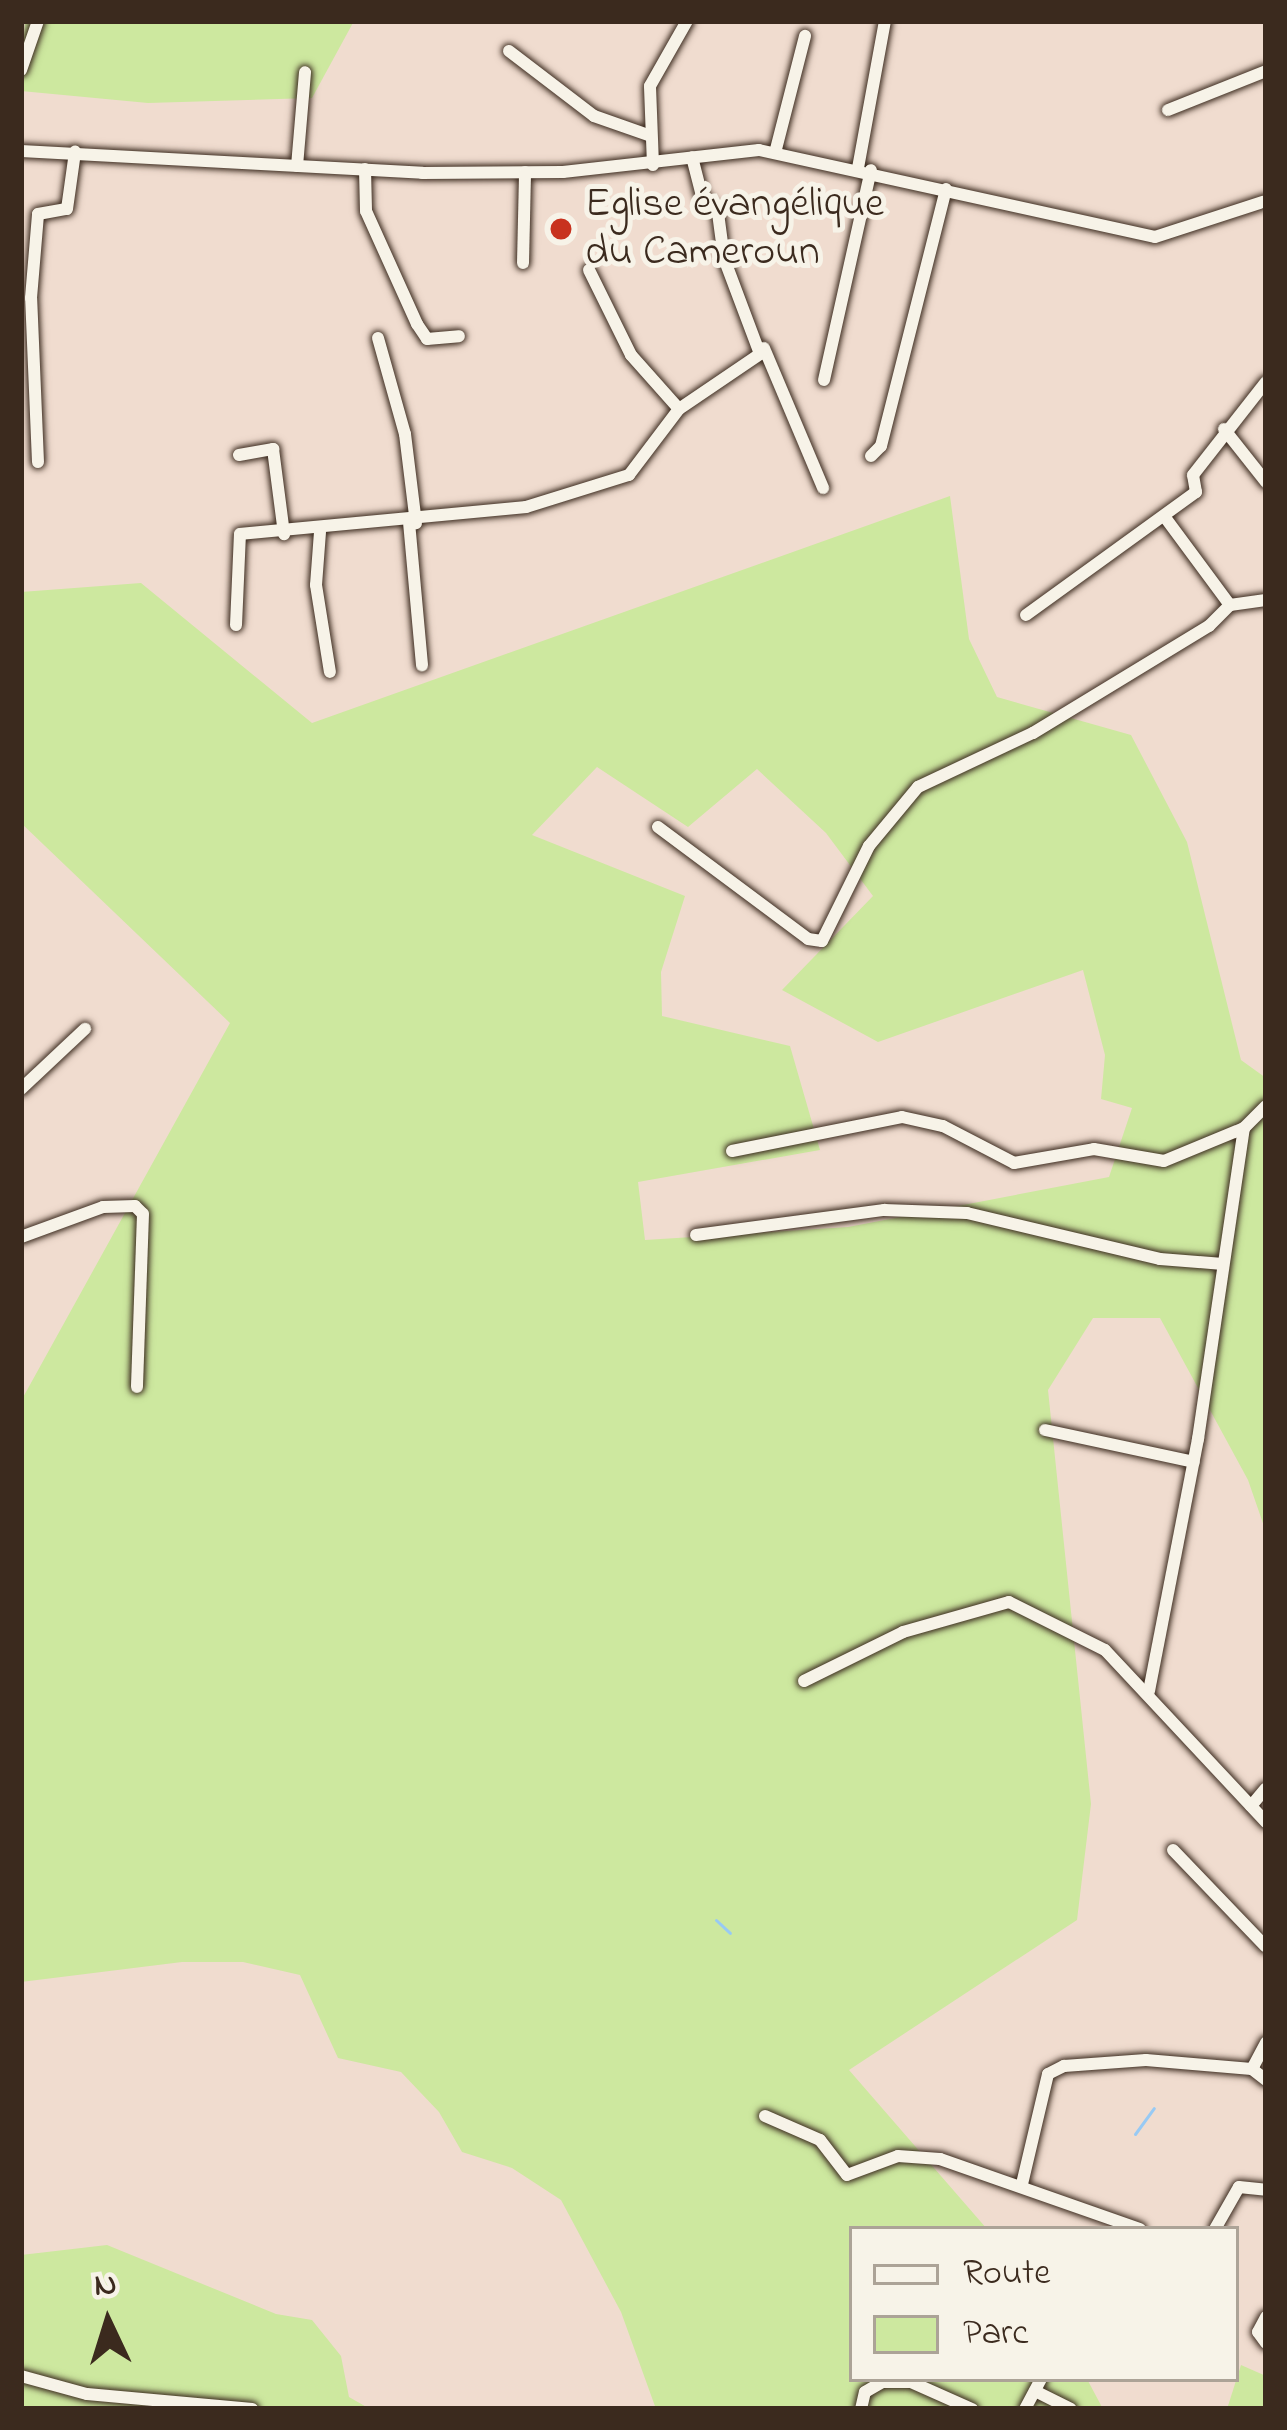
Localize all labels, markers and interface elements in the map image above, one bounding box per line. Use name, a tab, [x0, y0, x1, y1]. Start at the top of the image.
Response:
place label: Eglise évangélique du Cameroun	[585, 180, 884, 278]
marker: Eglise évangélique du Cameroun	[548, 216, 574, 242]
legend	[849, 2226, 1239, 2382]
text: Route	[963, 2248, 1050, 2301]
text: N	[93, 2261, 118, 2311]
north arrow	[48, 2262, 168, 2382]
text: Parc	[963, 2308, 1028, 2361]

